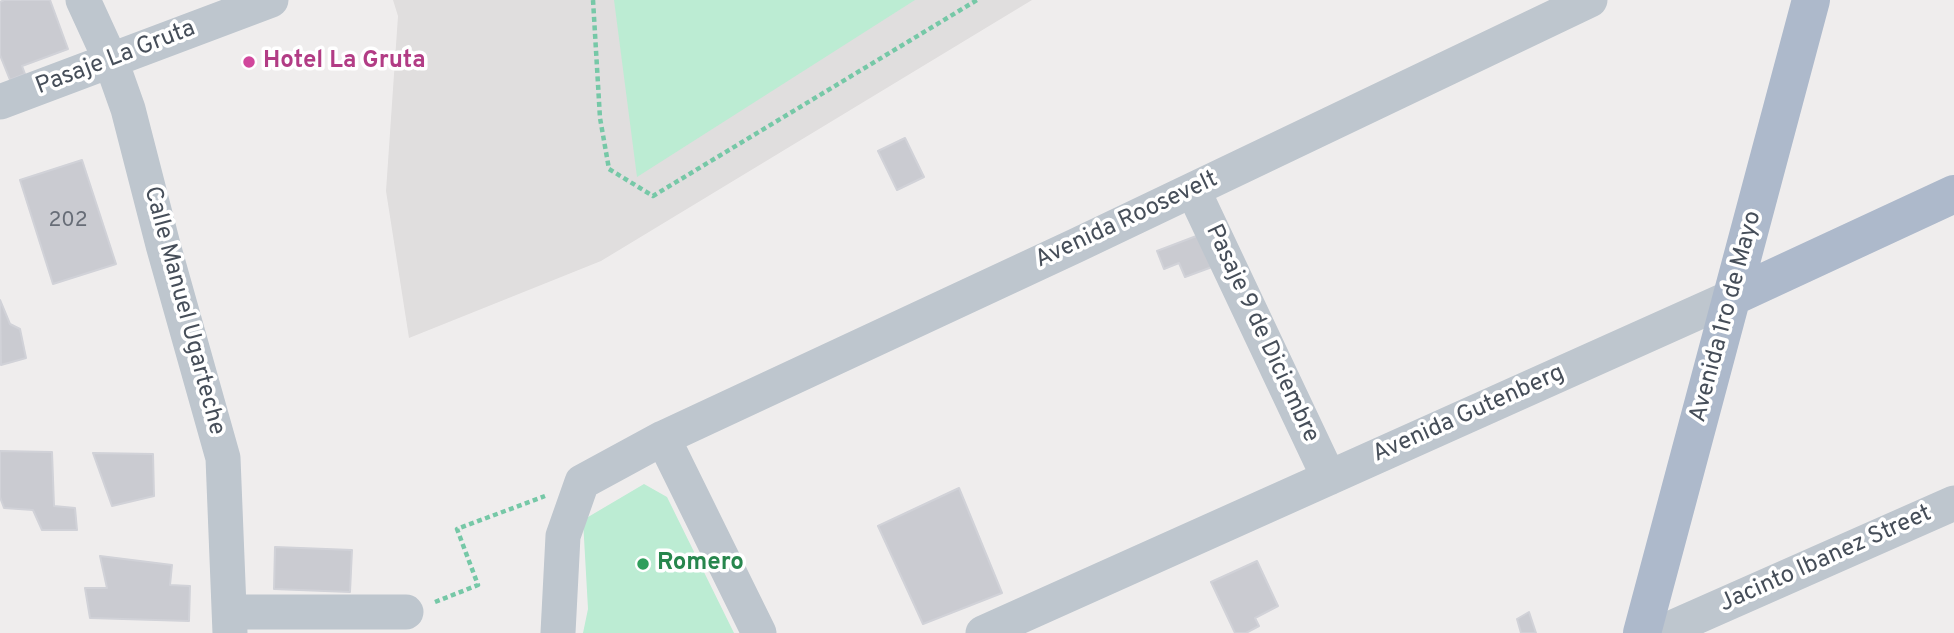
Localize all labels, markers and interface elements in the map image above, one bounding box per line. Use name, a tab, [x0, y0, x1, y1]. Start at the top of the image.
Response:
street label: Pasaje La Gruta	[32, 15, 200, 103]
place label: Hotel La Gruta	[263, 48, 426, 76]
marker: Hotel La Gruta	[241, 54, 257, 70]
street label: Avenida Roosevelt	[1031, 166, 1223, 276]
street label: Calle Manuel Ugarteche	[136, 183, 230, 439]
street label: Avenida 1ro de Mayo	[1685, 208, 1769, 426]
house number: 202	[48, 209, 88, 235]
street label: Pasaje 9 de Diciembre	[1198, 220, 1324, 448]
street label: Avenida Gutenberg	[1369, 360, 1569, 470]
street label: Jacinto Ibanez Street	[1715, 500, 1937, 620]
place label: Romero	[657, 550, 744, 578]
marker: Romero	[635, 556, 651, 572]

